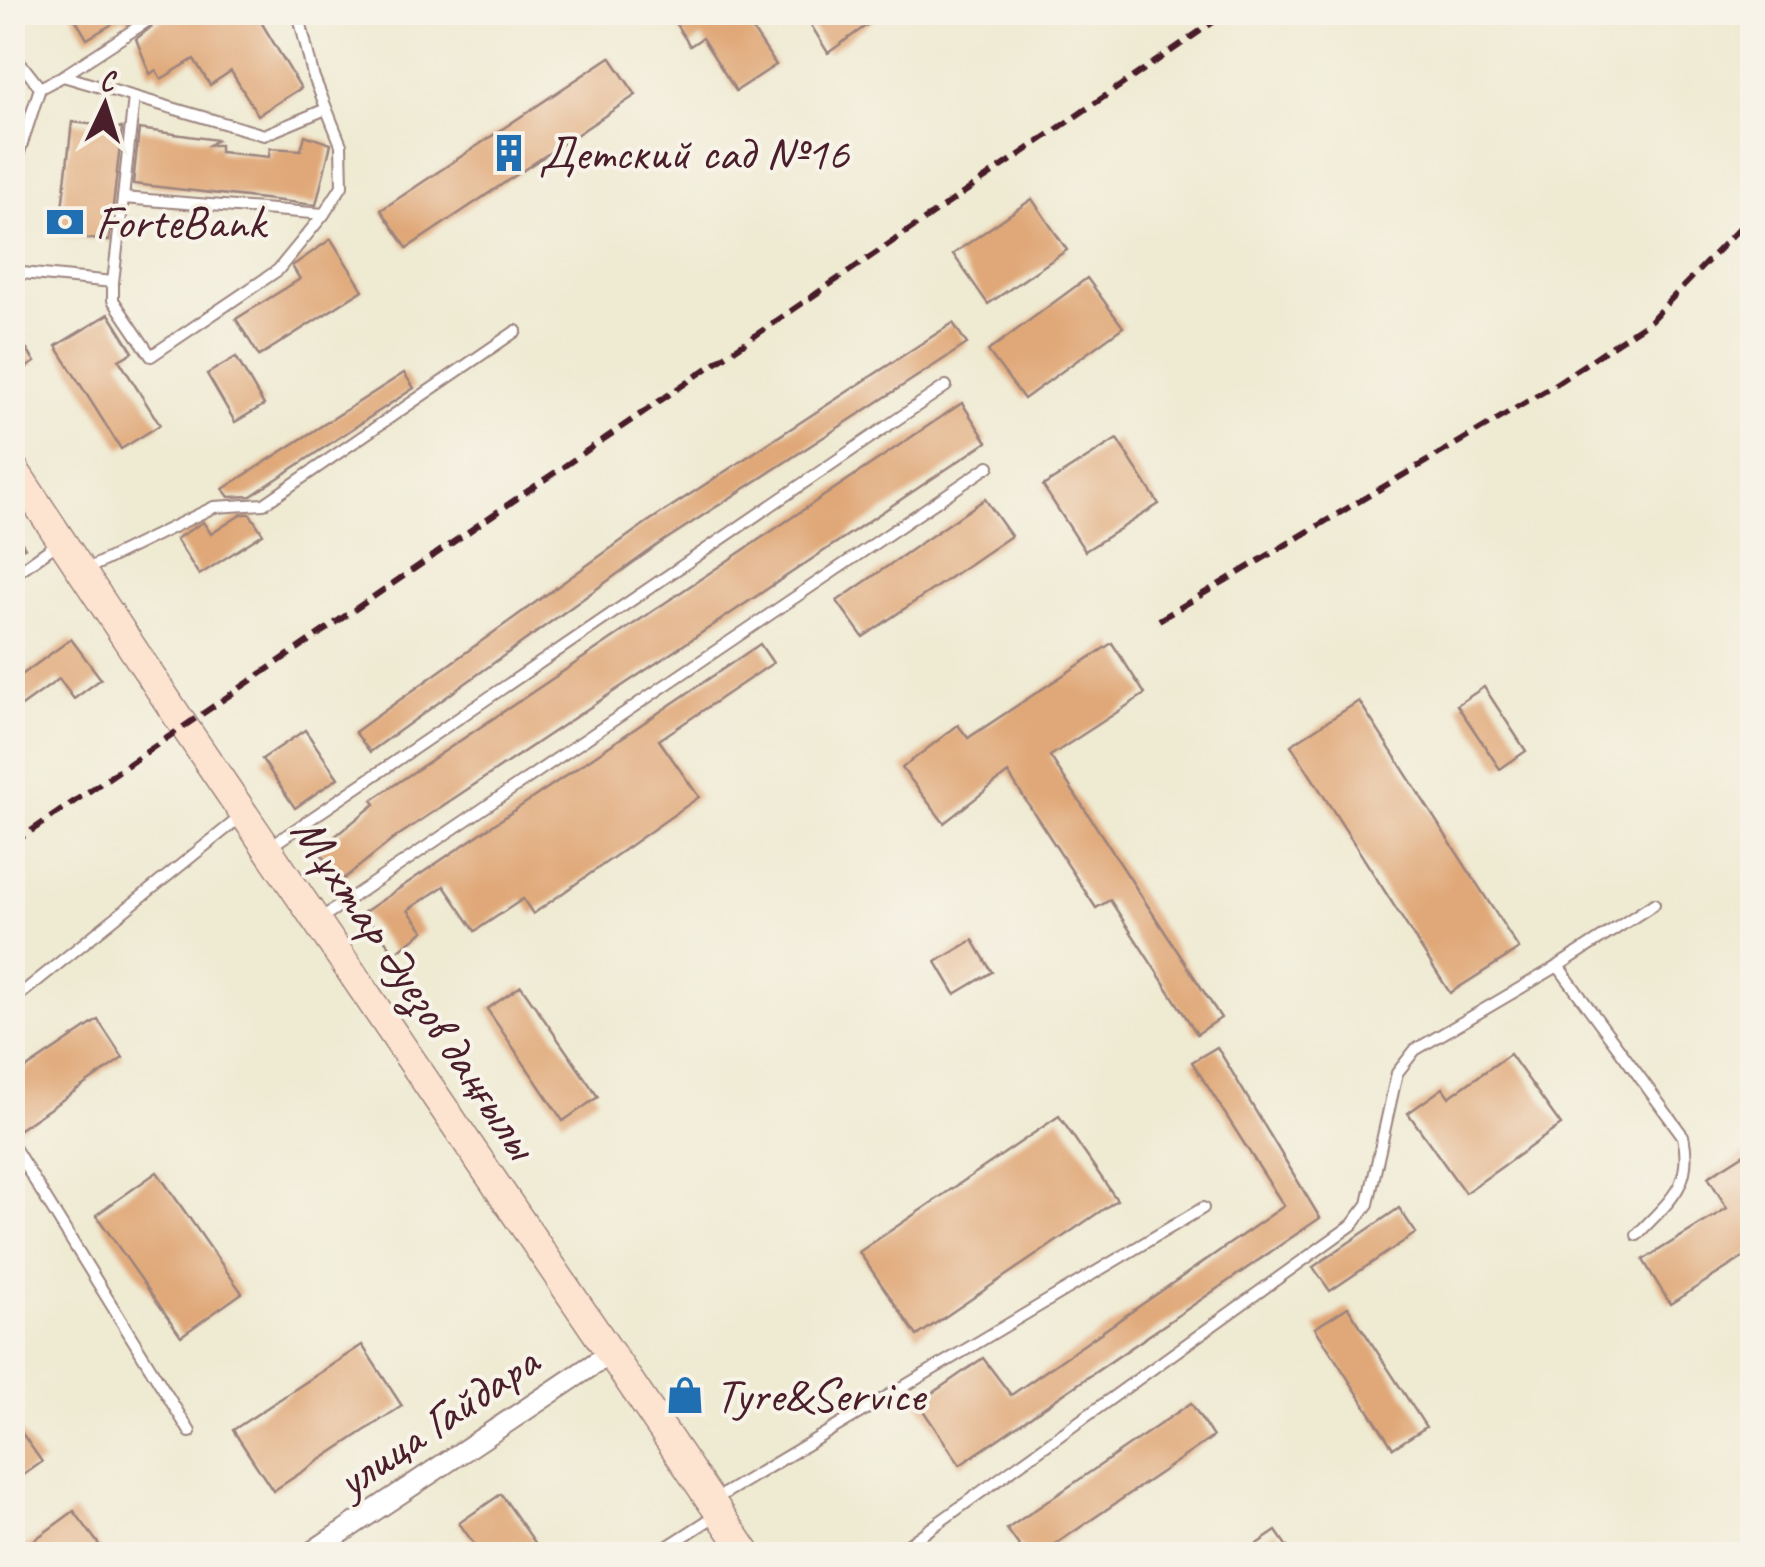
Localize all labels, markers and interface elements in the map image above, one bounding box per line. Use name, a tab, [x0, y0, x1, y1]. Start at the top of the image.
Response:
north arrow	[55, 55, 155, 155]
text: С	[99, 63, 118, 99]
place label: Детский сад №16	[539, 123, 850, 183]
building icon: Детский сад №16	[488, 132, 530, 174]
place label: ForteBank	[95, 192, 268, 252]
bank icon: ForteBank	[44, 201, 86, 243]
street label: Мұхтар Әуезов даңғылы	[278, 804, 554, 1173]
street label: улица Гайдара	[322, 1330, 552, 1512]
place label: Tyre&Service	[715, 1365, 928, 1425]
shop icon: Tyre&Service	[664, 1374, 706, 1416]

